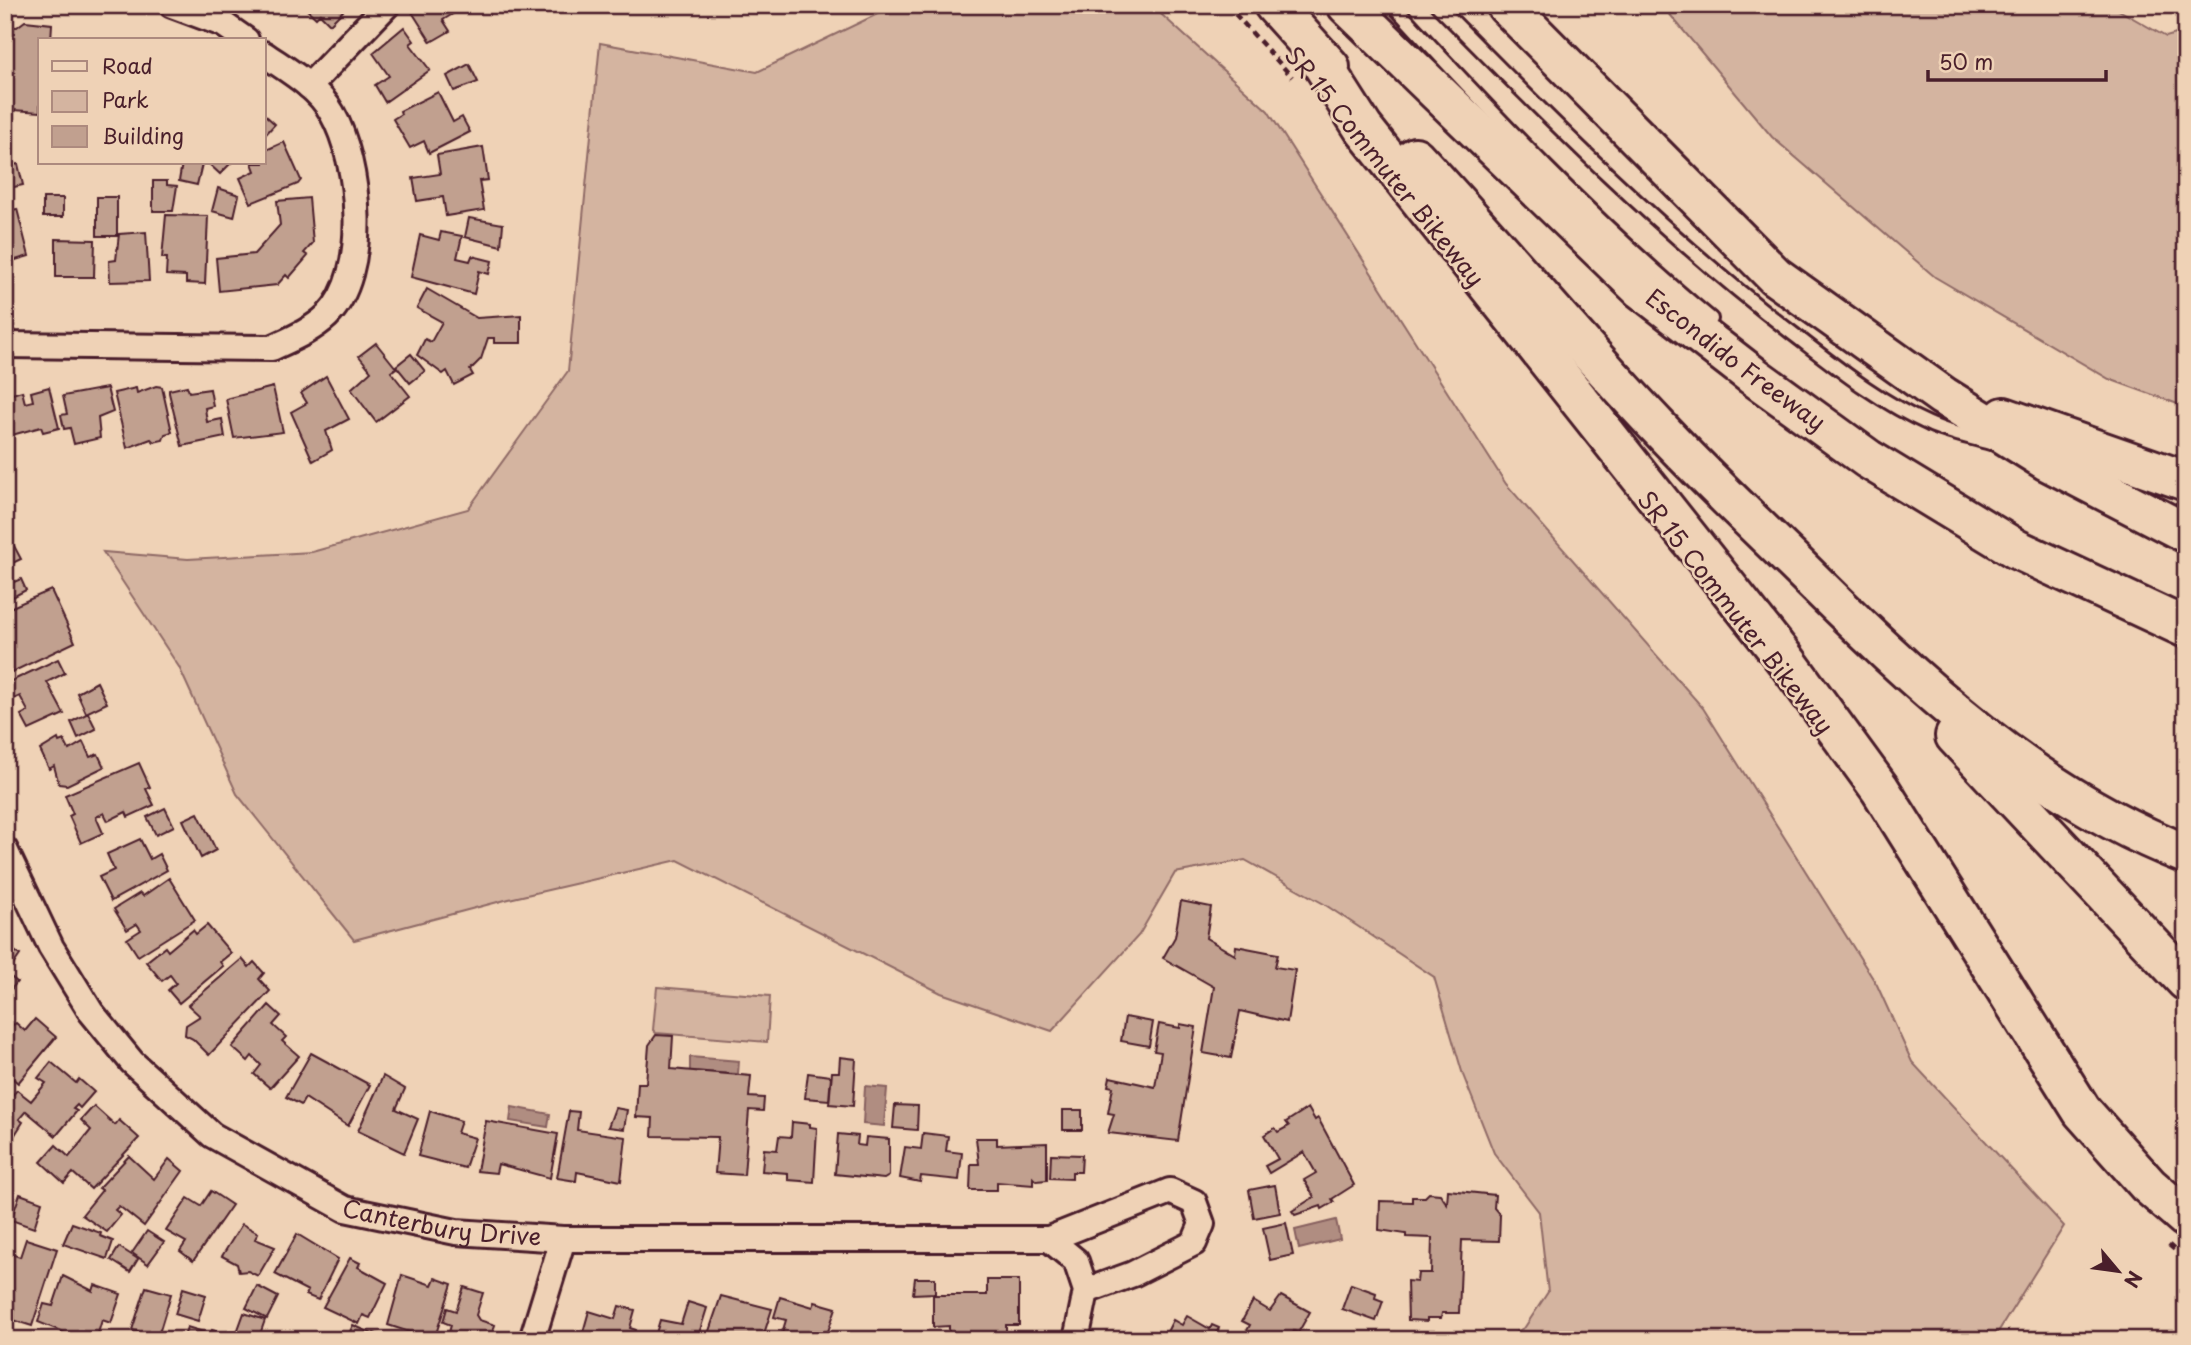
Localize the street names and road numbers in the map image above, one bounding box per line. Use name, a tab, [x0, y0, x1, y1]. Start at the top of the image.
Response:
street label: SR 15 Commuter Bikeway	[1277, 38, 1494, 294]
street label: Escondido Freeway	[1639, 279, 1834, 439]
street label: SR 15 Commuter Bikeway	[1630, 482, 1843, 741]
street label: Canterbury Drive	[339, 1189, 542, 1254]

